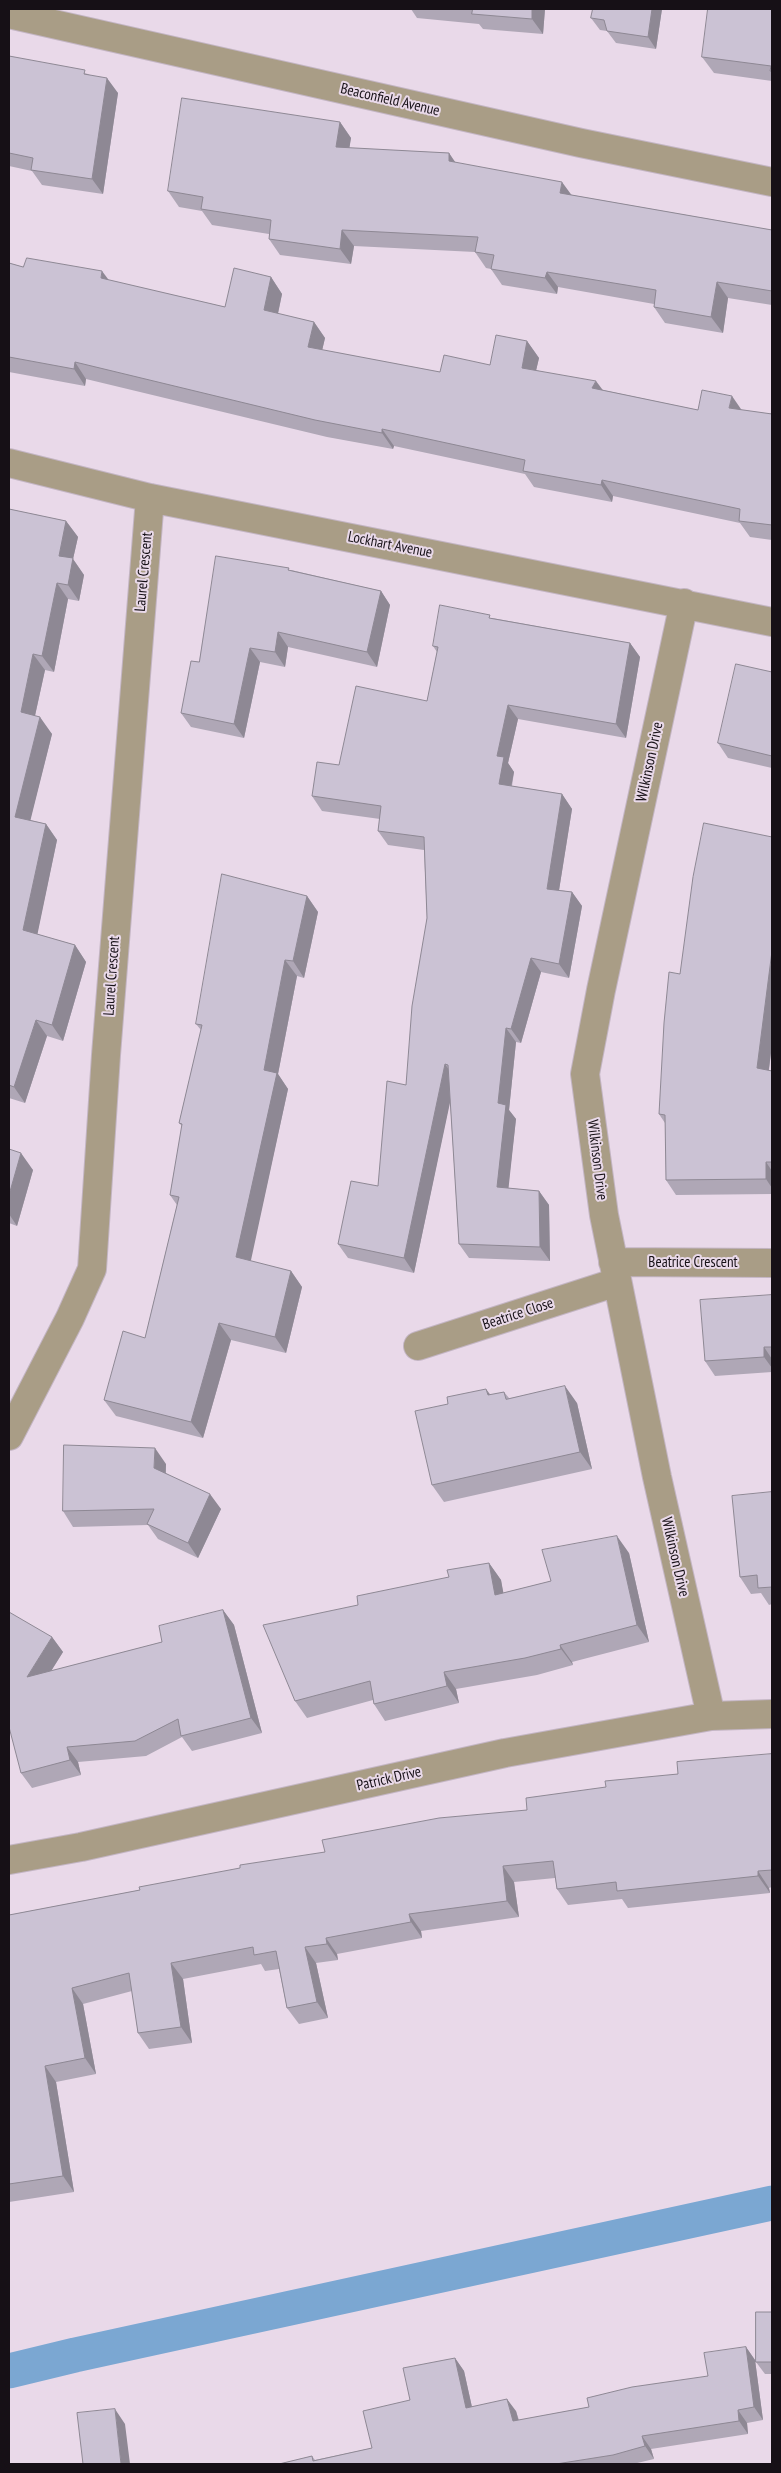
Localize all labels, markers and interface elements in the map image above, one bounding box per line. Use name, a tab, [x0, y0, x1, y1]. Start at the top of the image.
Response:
street label: Beaconfield Avenue	[339, 80, 441, 120]
street label: Lockhart Avenue	[346, 528, 434, 562]
street label: Laurel Crescent	[132, 532, 156, 612]
street label: Wilkinson Drive	[633, 720, 667, 804]
street label: Laurel Crescent	[100, 936, 124, 1016]
street label: Wilkinson Drive	[583, 1119, 611, 1201]
street label: Beatrice Crescent	[648, 1254, 738, 1272]
street label: Beatrice Close	[480, 1294, 556, 1334]
street label: Wilkinson Drive	[657, 1515, 693, 1599]
street label: Patrick Drive	[355, 1763, 423, 1795]

